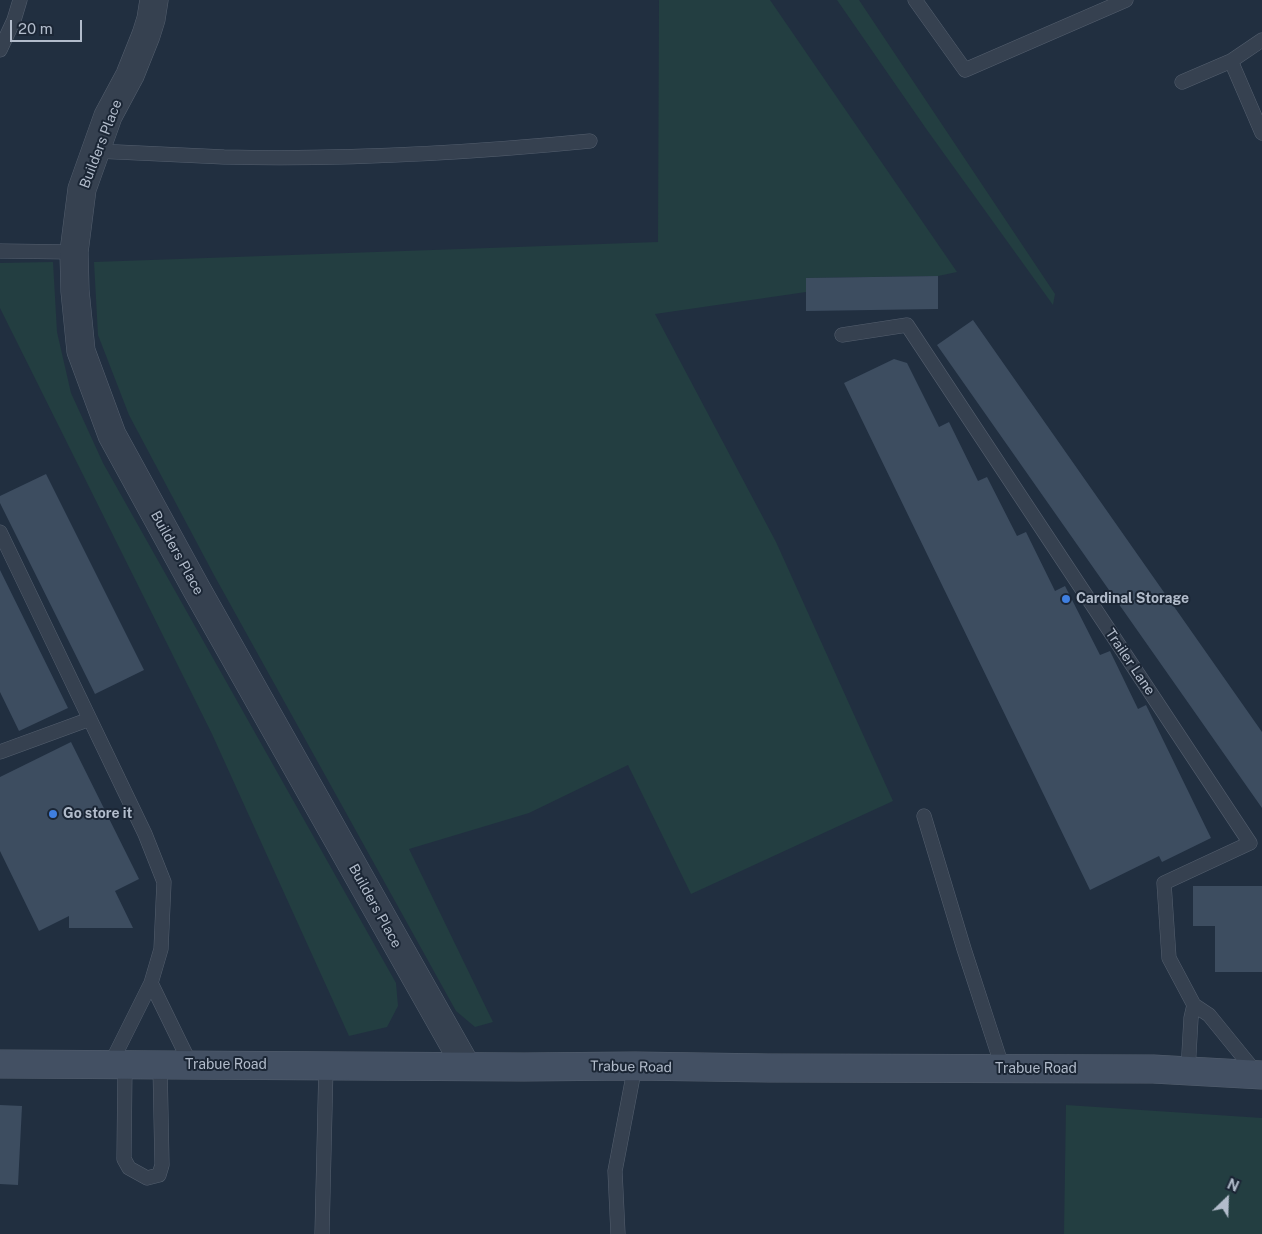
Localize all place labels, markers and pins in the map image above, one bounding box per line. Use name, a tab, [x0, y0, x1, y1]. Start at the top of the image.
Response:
place label: Cardinal Storage	[1076, 591, 1189, 607]
marker: Cardinal Storage	[1060, 593, 1072, 605]
place label: Go store it	[63, 806, 132, 822]
marker: Go store it	[47, 808, 59, 820]

